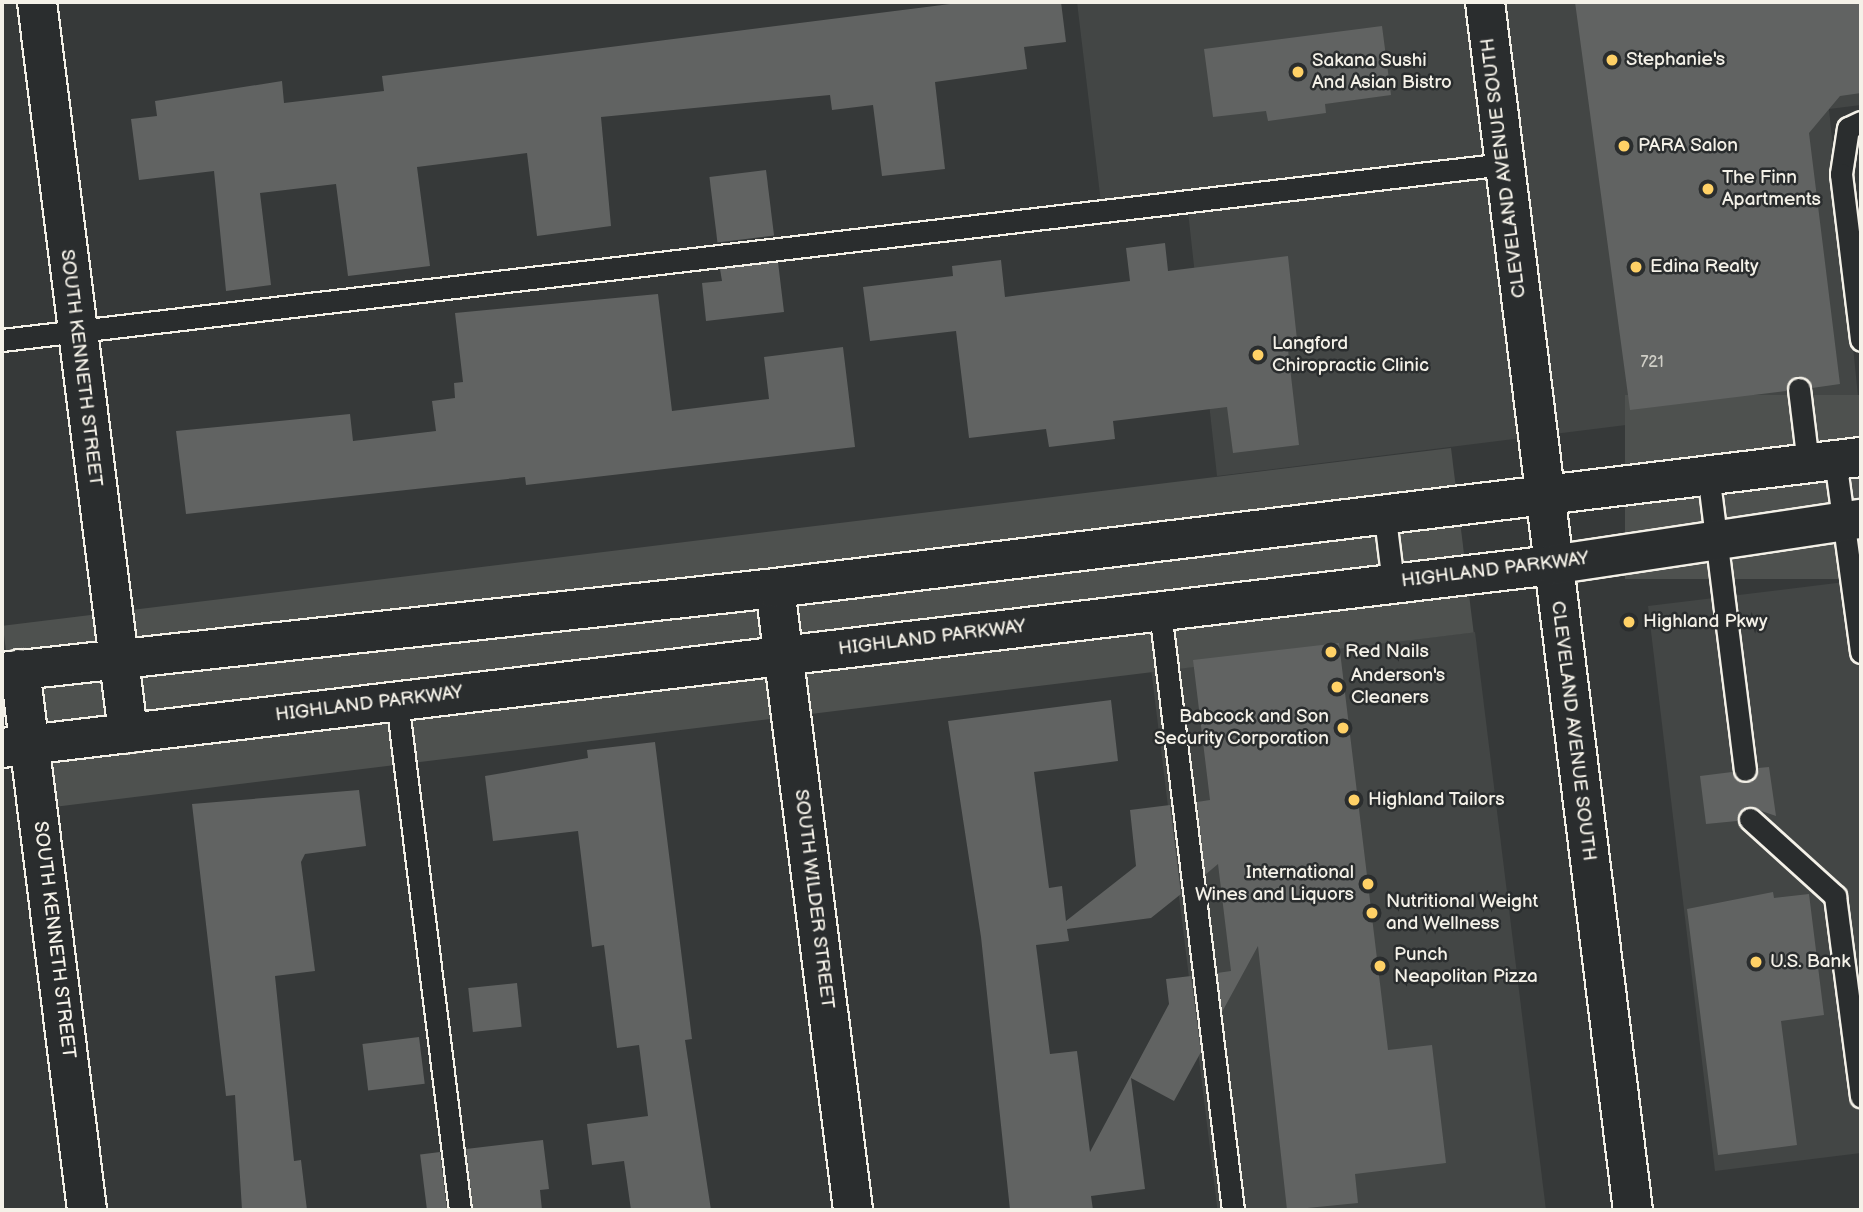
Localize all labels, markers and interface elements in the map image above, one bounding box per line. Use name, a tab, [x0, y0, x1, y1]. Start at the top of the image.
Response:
street label: CLEVELAND AVENUE SOUTH	[1477, 36, 1531, 300]
place label: Stephanie's	[1626, 49, 1725, 71]
place label: Sakana Sushi And Asian Bistro	[1312, 50, 1452, 94]
marker: Stephanie's	[1604, 52, 1620, 68]
marker: Sakana Sushi And Asian Bistro	[1290, 64, 1306, 80]
place label: PARA Salon	[1638, 135, 1738, 157]
marker: PARA Salon	[1616, 138, 1632, 154]
place label: The Finn Apartments	[1722, 167, 1821, 211]
marker: The Finn Apartments	[1700, 181, 1716, 197]
street label: SOUTH KENNETH STREET	[55, 248, 107, 488]
place label: Edina Realty	[1650, 256, 1759, 278]
marker: Edina Realty	[1628, 259, 1644, 275]
place label: Langford Chiropractic Clinic	[1272, 333, 1429, 377]
marker: Langford Chiropractic Clinic	[1250, 347, 1266, 363]
house number: 721	[1640, 353, 1664, 373]
street label: HIGHLAND PARKWAY	[1400, 547, 1590, 593]
street label: CLEVELAND AVENUE SOUTH	[1546, 599, 1600, 863]
place label: Highland Pkwy	[1643, 611, 1768, 633]
marker: Highland Pkwy	[1621, 614, 1637, 630]
street label: HIGHLAND PARKWAY	[837, 615, 1027, 661]
place label: Red Nails	[1345, 641, 1429, 663]
marker: Red Nails	[1323, 644, 1339, 660]
place label: Anderson's Cleaners	[1351, 665, 1445, 709]
marker: Anderson's Cleaners	[1329, 679, 1345, 695]
street label: HIGHLAND PARKWAY	[274, 681, 464, 727]
place label: Babcock and Son Security Corporation	[1153, 706, 1329, 750]
marker: Babcock and Son Security Corporation	[1335, 720, 1351, 736]
street label: SOUTH WILDER STREET	[789, 787, 839, 1011]
place label: Highland Tailors	[1368, 789, 1505, 811]
marker: Highland Tailors	[1346, 792, 1362, 808]
street label: SOUTH KENNETH STREET	[28, 820, 80, 1060]
place label: International Wines and Liquors	[1195, 862, 1354, 906]
marker: International Wines and Liquors	[1360, 876, 1376, 892]
place label: Nutritional Weight and Wellness	[1386, 891, 1539, 935]
marker: Nutritional Weight and Wellness	[1364, 905, 1380, 921]
place label: Punch Neapolitan Pizza	[1394, 944, 1538, 988]
place label: U.S. Bank	[1770, 951, 1851, 973]
marker: U.S. Bank	[1748, 954, 1764, 970]
marker: Punch Neapolitan Pizza	[1372, 958, 1388, 974]

